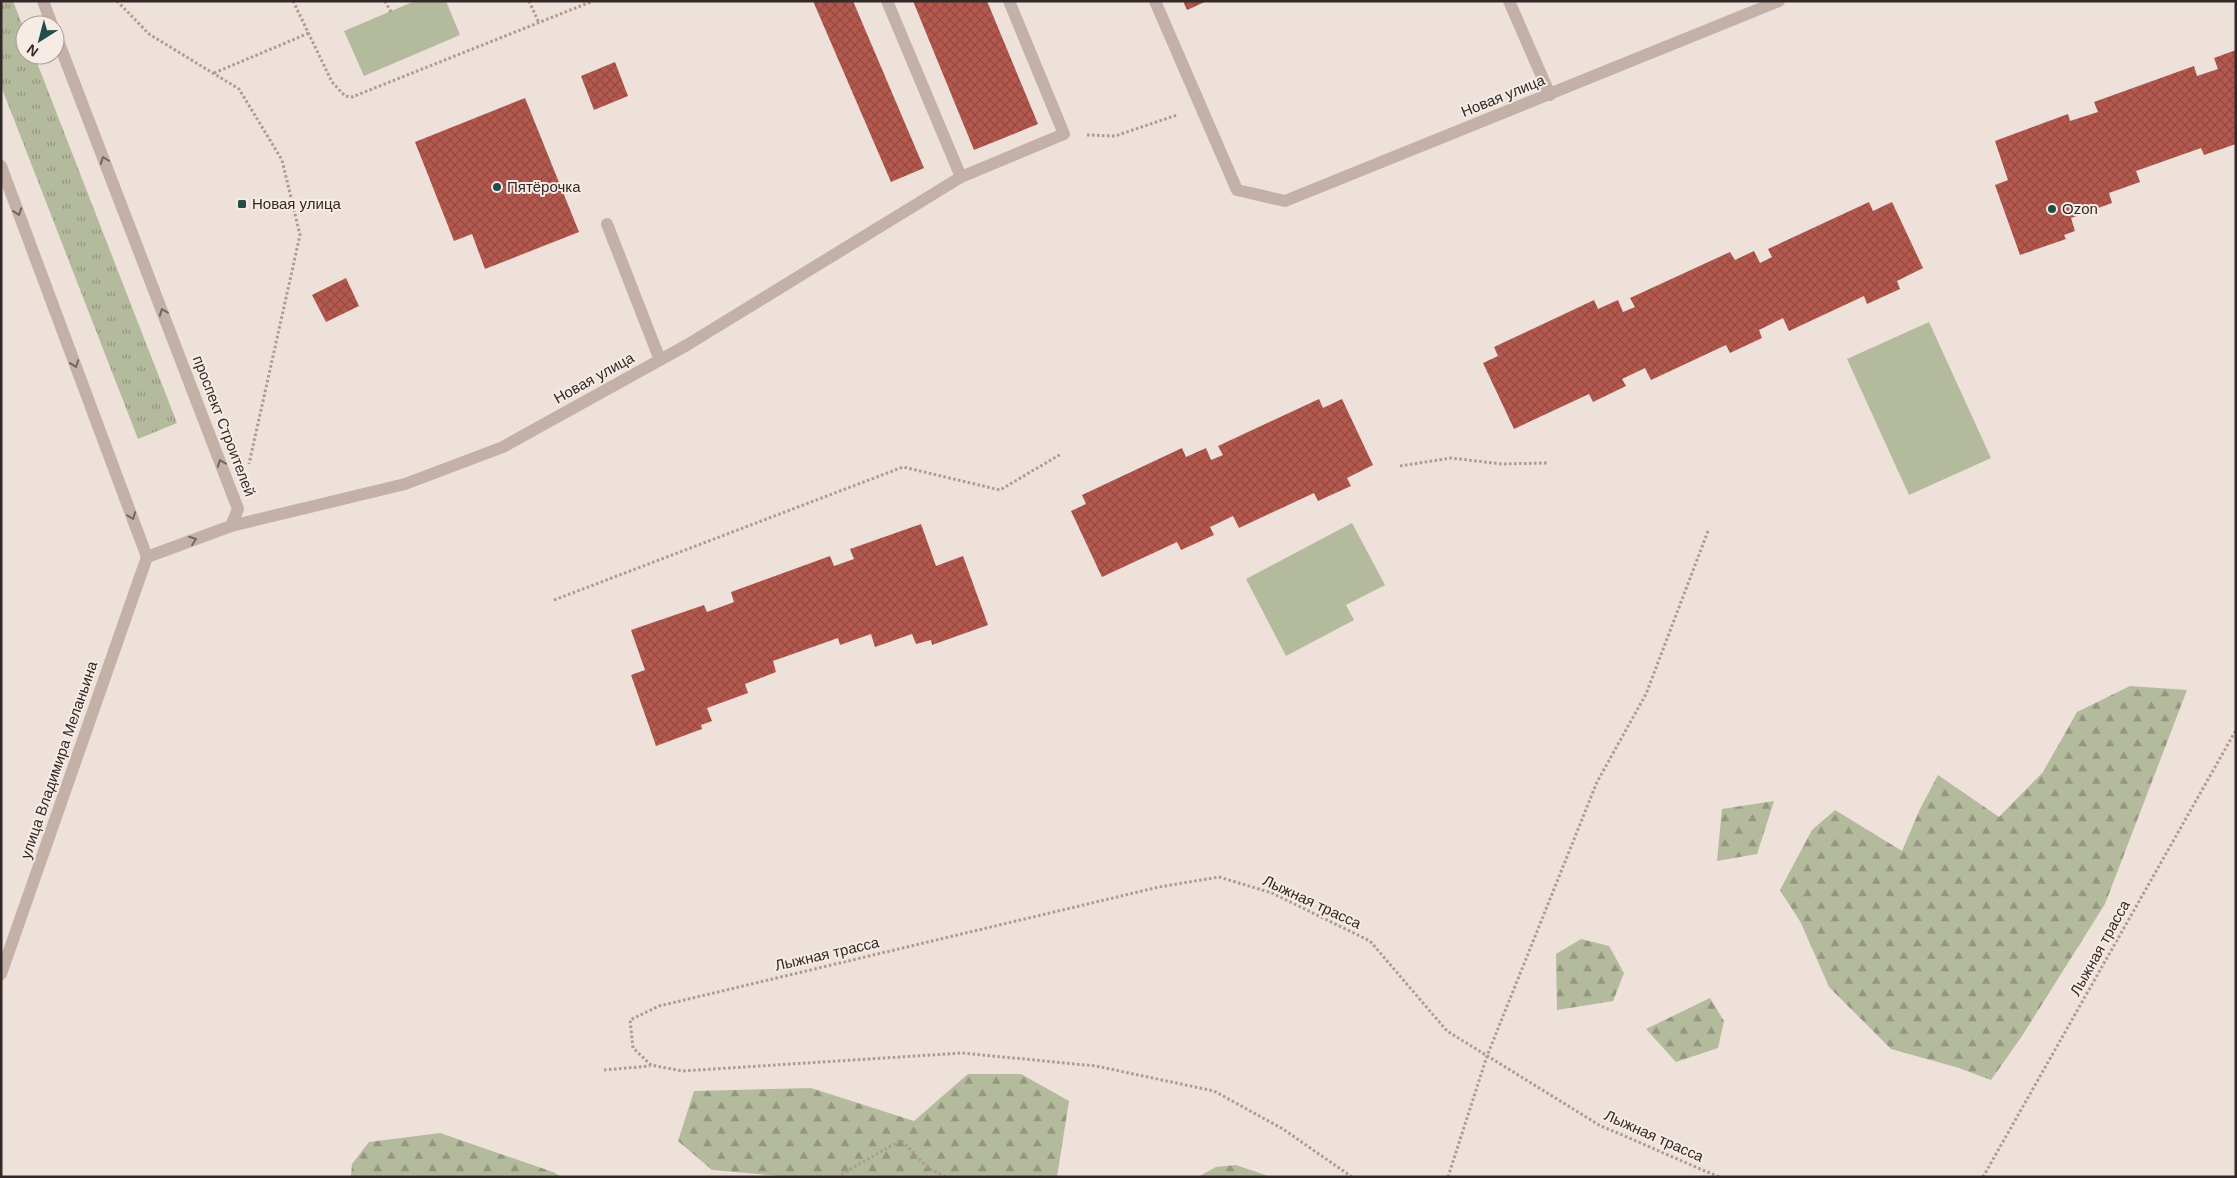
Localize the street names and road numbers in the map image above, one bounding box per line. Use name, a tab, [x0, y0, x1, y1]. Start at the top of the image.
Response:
street label: Новая улица	[1458, 71, 1548, 120]
street label: Новая улица	[551, 348, 637, 407]
street label: проспект Строителей	[190, 353, 259, 499]
street label: улица Владимира Меланьина	[17, 658, 101, 861]
street label: Лыжная трасса	[1260, 871, 1365, 932]
street label: Лыжная трасса	[2066, 897, 2133, 998]
street label: Лыжная трасса	[773, 933, 881, 974]
street label: Лыжная трасса	[1602, 1106, 1707, 1165]

